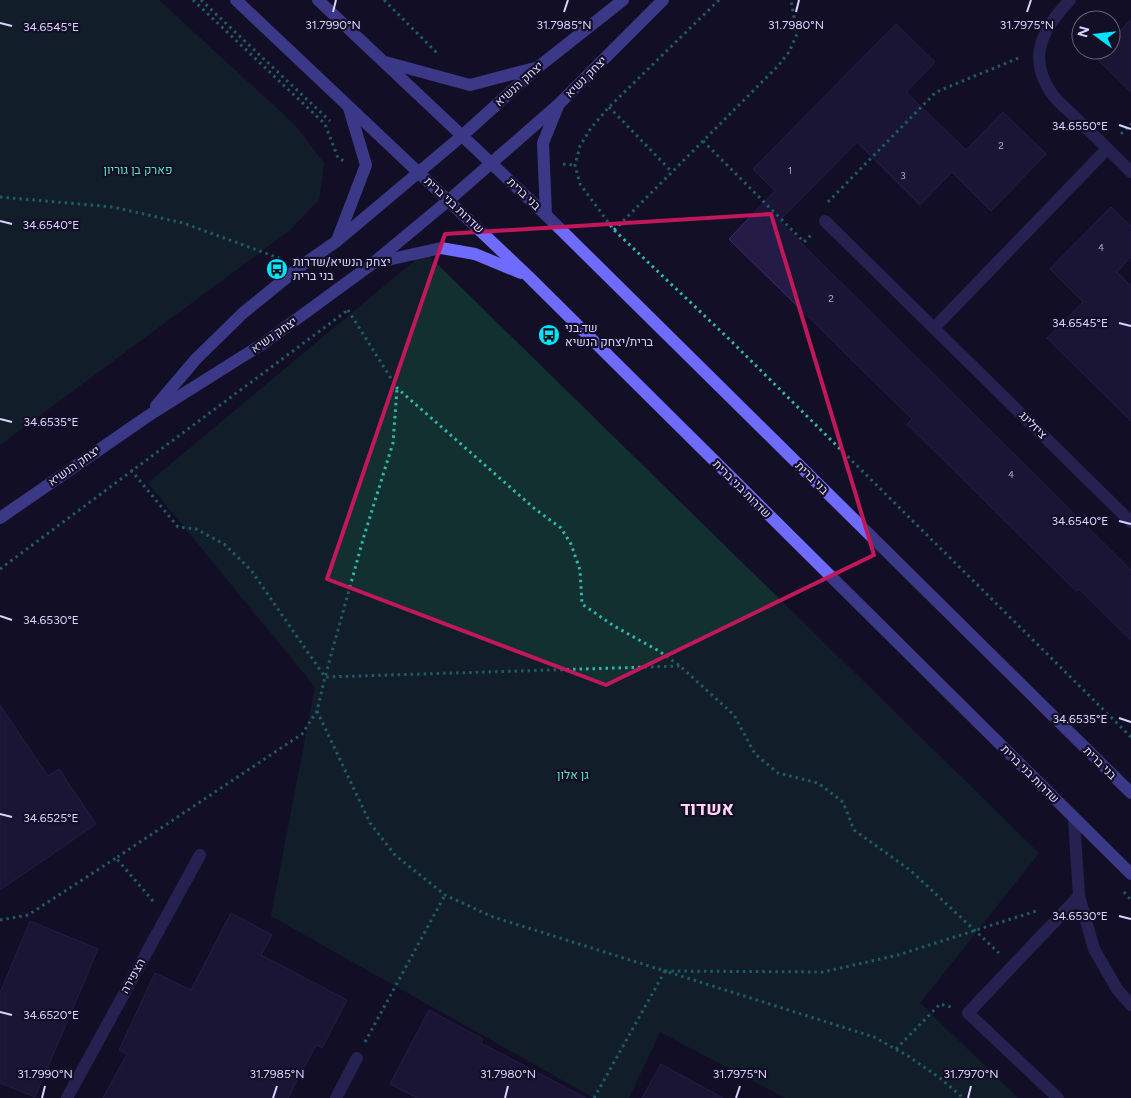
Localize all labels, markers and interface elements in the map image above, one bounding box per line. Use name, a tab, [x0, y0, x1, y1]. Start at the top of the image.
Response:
north arrow	[1071, 10, 1121, 60]
text: 31.7990°N	[305, 18, 361, 32]
text: 31.7985°N	[536, 18, 592, 32]
text: 31.7980°N	[768, 18, 824, 32]
text: 31.7975°N	[1000, 18, 1054, 32]
text: 34.6545°E	[23, 20, 79, 34]
text: N	[1074, 24, 1094, 39]
street label: יצחק נשיא	[562, 53, 610, 101]
street label: יצחק הנשיא	[492, 59, 546, 109]
text: 34.6550°E	[1052, 119, 1108, 133]
house number: 2	[998, 139, 1004, 152]
park label: פארק בן גוריון	[104, 163, 172, 177]
house number: 1	[788, 164, 792, 177]
house number: 3	[900, 169, 906, 182]
street label: שדרות בני ברית	[421, 174, 487, 236]
street label: בני ברית	[505, 175, 544, 214]
text: 34.6540°E	[23, 218, 79, 232]
house number: 4	[1098, 241, 1104, 254]
place label: יצחק הנשיא/שדרות בני ברית	[293, 255, 391, 283]
bus stop icon: יצחק הנשיא/שדרות בני ברית	[265, 257, 289, 281]
house number: 2	[828, 292, 834, 305]
street label: יצחק נשיא	[248, 314, 300, 356]
text: 34.6545°E	[1052, 316, 1108, 330]
place label: שד.בני ברית/יצחק הנשיא	[565, 321, 654, 349]
bus stop icon: שד.בני ברית/יצחק הנשיא	[537, 323, 561, 347]
street label: ציזלינג	[1016, 408, 1050, 442]
text: 34.6535°E	[23, 415, 79, 429]
street label: יצחק הנשיא	[45, 443, 103, 489]
street label: שדרות בני ברית	[710, 457, 774, 521]
street label: בני ברית	[793, 459, 832, 498]
house number: 4	[1008, 468, 1014, 481]
text: 34.6540°E	[1052, 514, 1108, 528]
text: 34.6530°E	[23, 613, 79, 627]
text: 34.6535°E	[1052, 712, 1108, 726]
street label: שדרות בני ברית	[998, 742, 1062, 806]
street label: בני ברית	[1081, 744, 1120, 783]
park label: גן אלון	[557, 768, 589, 782]
district label: אשדוד	[680, 798, 734, 820]
text: 34.6525°E	[23, 811, 79, 825]
text: 34.6530°E	[1052, 909, 1108, 923]
street label: הצפירה	[118, 956, 148, 996]
text: 34.6520°E	[23, 1008, 79, 1022]
text: 31.7990°N	[17, 1067, 73, 1081]
text: 31.7985°N	[249, 1067, 305, 1081]
text: 31.7980°N	[480, 1067, 536, 1081]
text: 31.7975°N	[713, 1067, 767, 1081]
text: 31.7970°N	[943, 1067, 999, 1081]

